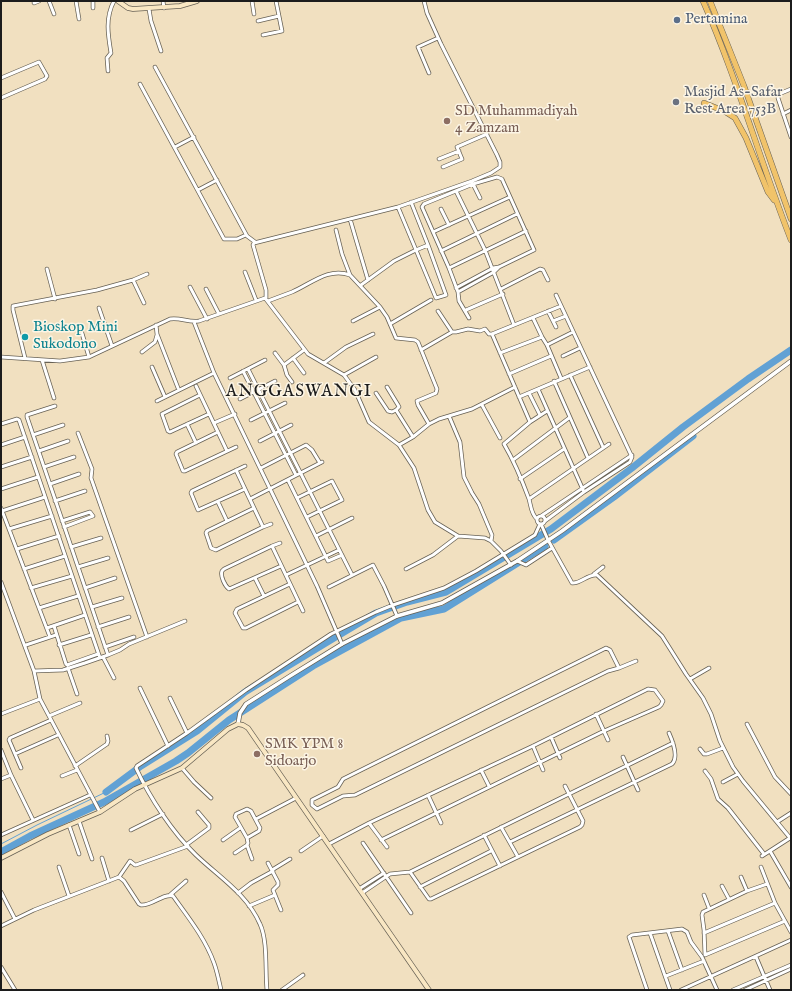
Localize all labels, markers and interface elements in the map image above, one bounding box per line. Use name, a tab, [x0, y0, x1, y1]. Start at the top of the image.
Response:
place label: Pertamina	[685, 11, 748, 29]
marker: Pertamina	[672, 15, 682, 25]
place label: Masjid As-Safar Rest Area 753B	[684, 84, 783, 119]
marker: Masjid As-Safar Rest Area 753B	[671, 97, 681, 107]
place label: SD Muhammadiyah 4 Zamzam	[455, 103, 578, 138]
marker: SD Muhammadiyah 4 Zamzam	[442, 116, 452, 126]
place label: Bioskop Mini Sukodono	[33, 319, 118, 354]
marker: Bioskop Mini Sukodono	[20, 332, 30, 342]
district label: ANGGASWANGI	[226, 383, 372, 403]
place label: SMK YPM 8 Sidoarjo	[265, 736, 343, 771]
marker: SMK YPM 8 Sidoarjo	[252, 749, 262, 759]

